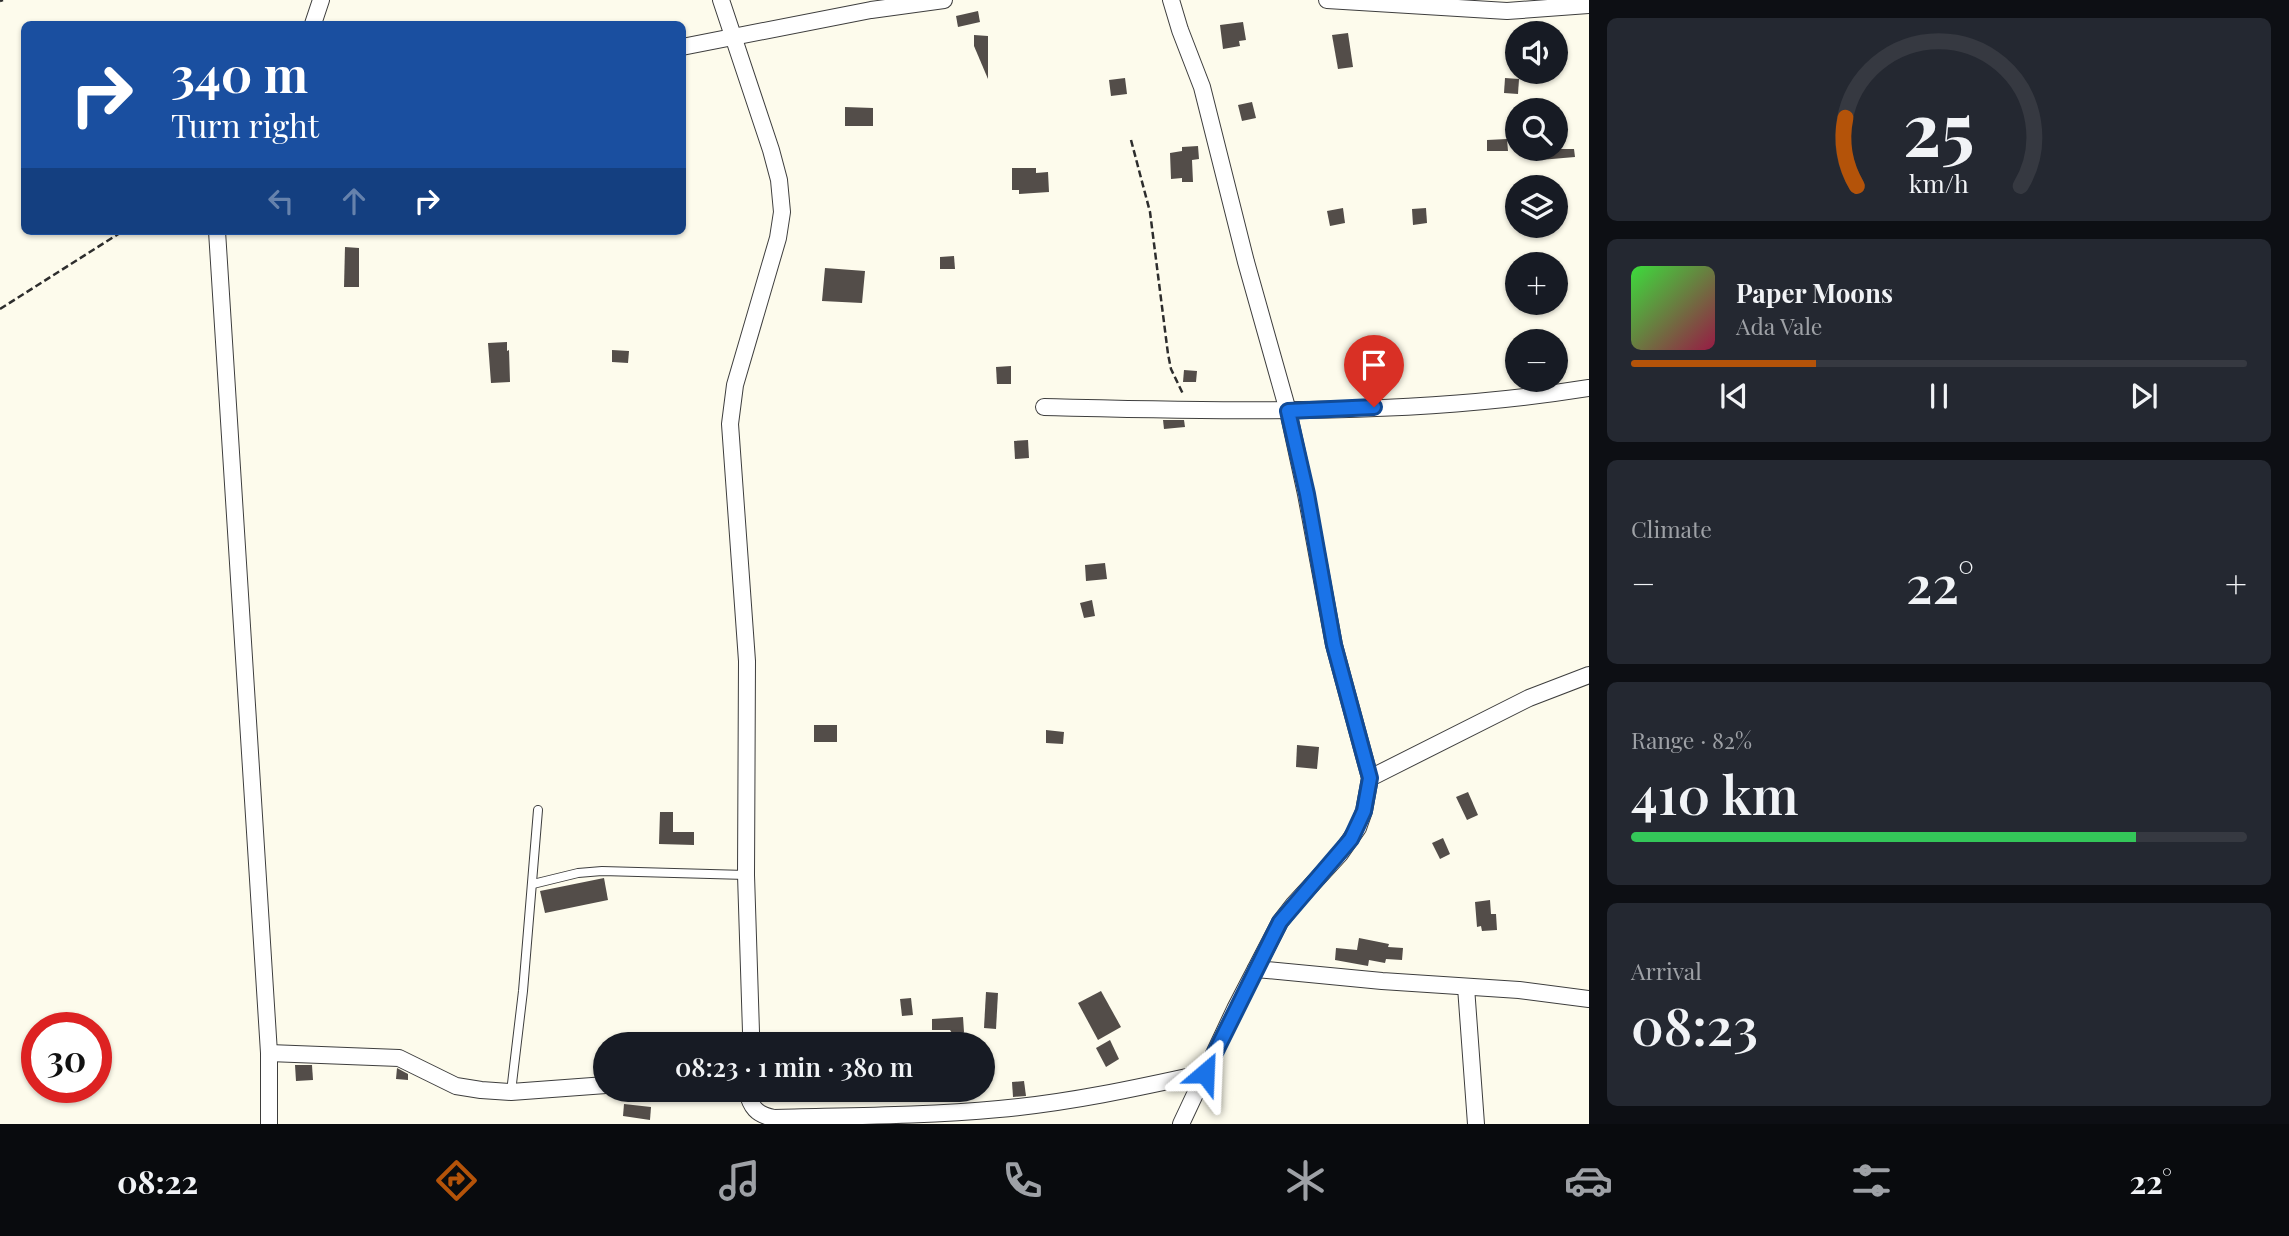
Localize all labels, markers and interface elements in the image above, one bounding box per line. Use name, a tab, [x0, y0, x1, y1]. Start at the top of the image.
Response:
map controls	[1505, 21, 1568, 392]
button: sound	[1505, 21, 1568, 84]
text: 340 m	[171, 40, 308, 105]
icon: right	[56, 49, 147, 140]
text: 25	[1903, 77, 1975, 174]
button: search	[1505, 98, 1568, 161]
text: Turn right	[171, 103, 319, 146]
text: km/h	[1909, 165, 1969, 198]
button: layers	[1505, 175, 1568, 238]
icon: left	[262, 182, 300, 220]
icon: ahead	[335, 182, 373, 220]
icon: right	[408, 182, 446, 220]
button: +	[1505, 252, 1568, 315]
text: Paper Moons	[1736, 275, 1893, 310]
text: Ada Vale	[1736, 310, 1823, 341]
button: −	[1505, 329, 1568, 392]
pin	[1344, 335, 1404, 407]
icon: arrive	[1355, 346, 1393, 384]
icon: previous	[1715, 377, 1753, 415]
icon: pause	[1920, 377, 1958, 415]
icon: next	[2125, 377, 2163, 415]
text: Climate	[1631, 513, 1712, 544]
text: 22°	[1906, 548, 1974, 617]
text: −	[1631, 557, 1656, 608]
text: +	[2225, 557, 2247, 608]
text: Range · 82%	[1631, 724, 1752, 755]
text: 410 km	[1631, 759, 1798, 828]
text: Arrival	[1631, 955, 1702, 986]
text: 08:23	[1631, 990, 1758, 1059]
speed limit sign: 30	[21, 1012, 112, 1103]
position arrow	[1168, 1036, 1242, 1110]
text: 08:23 · 1 min · 380 m	[675, 1049, 913, 1084]
icon: directions	[432, 1156, 481, 1205]
icon: music	[715, 1156, 764, 1205]
icon: phone	[998, 1156, 1047, 1205]
icon: climate	[1281, 1156, 1330, 1205]
icon: car	[1564, 1156, 1613, 1205]
icon: filters	[1847, 1156, 1896, 1205]
text: 08:22	[117, 1159, 198, 1202]
text: 22°	[2129, 1159, 2172, 1202]

